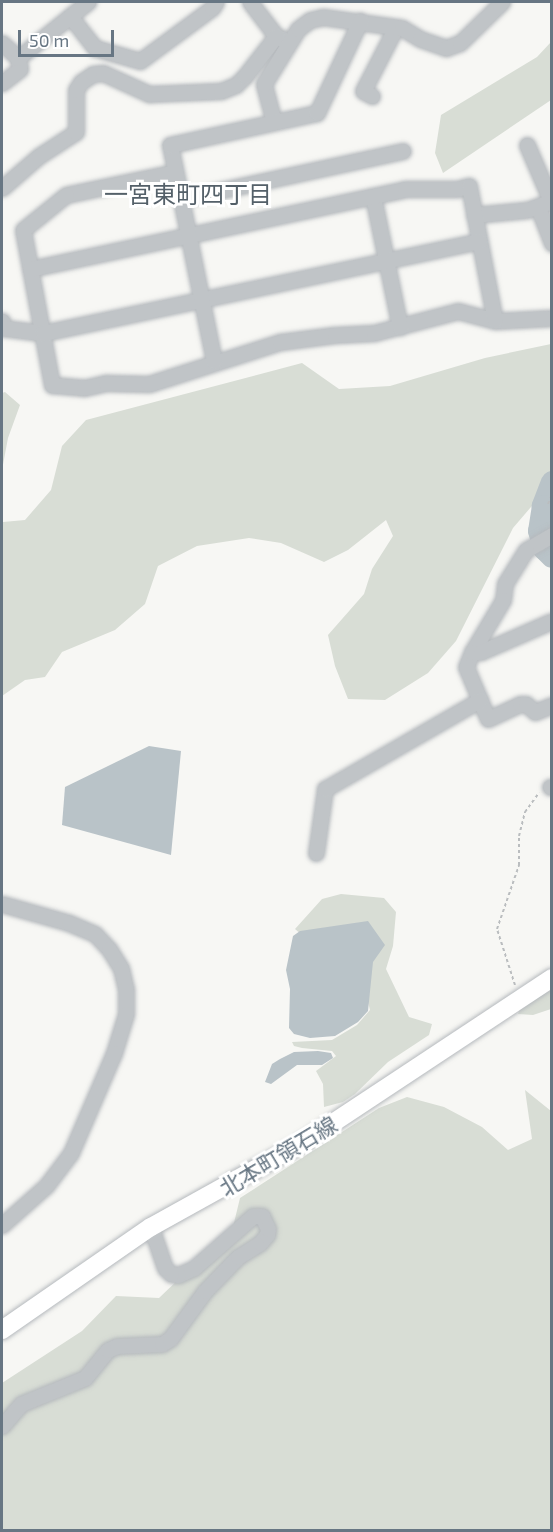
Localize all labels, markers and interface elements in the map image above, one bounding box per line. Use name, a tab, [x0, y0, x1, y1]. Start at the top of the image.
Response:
scale bar	[21, 18, 117, 56]
text: 50 m	[29, 29, 69, 51]
district label: 一宮東町四丁目	[104, 180, 272, 208]
street label: 北本町領石線	[215, 1111, 341, 1201]

